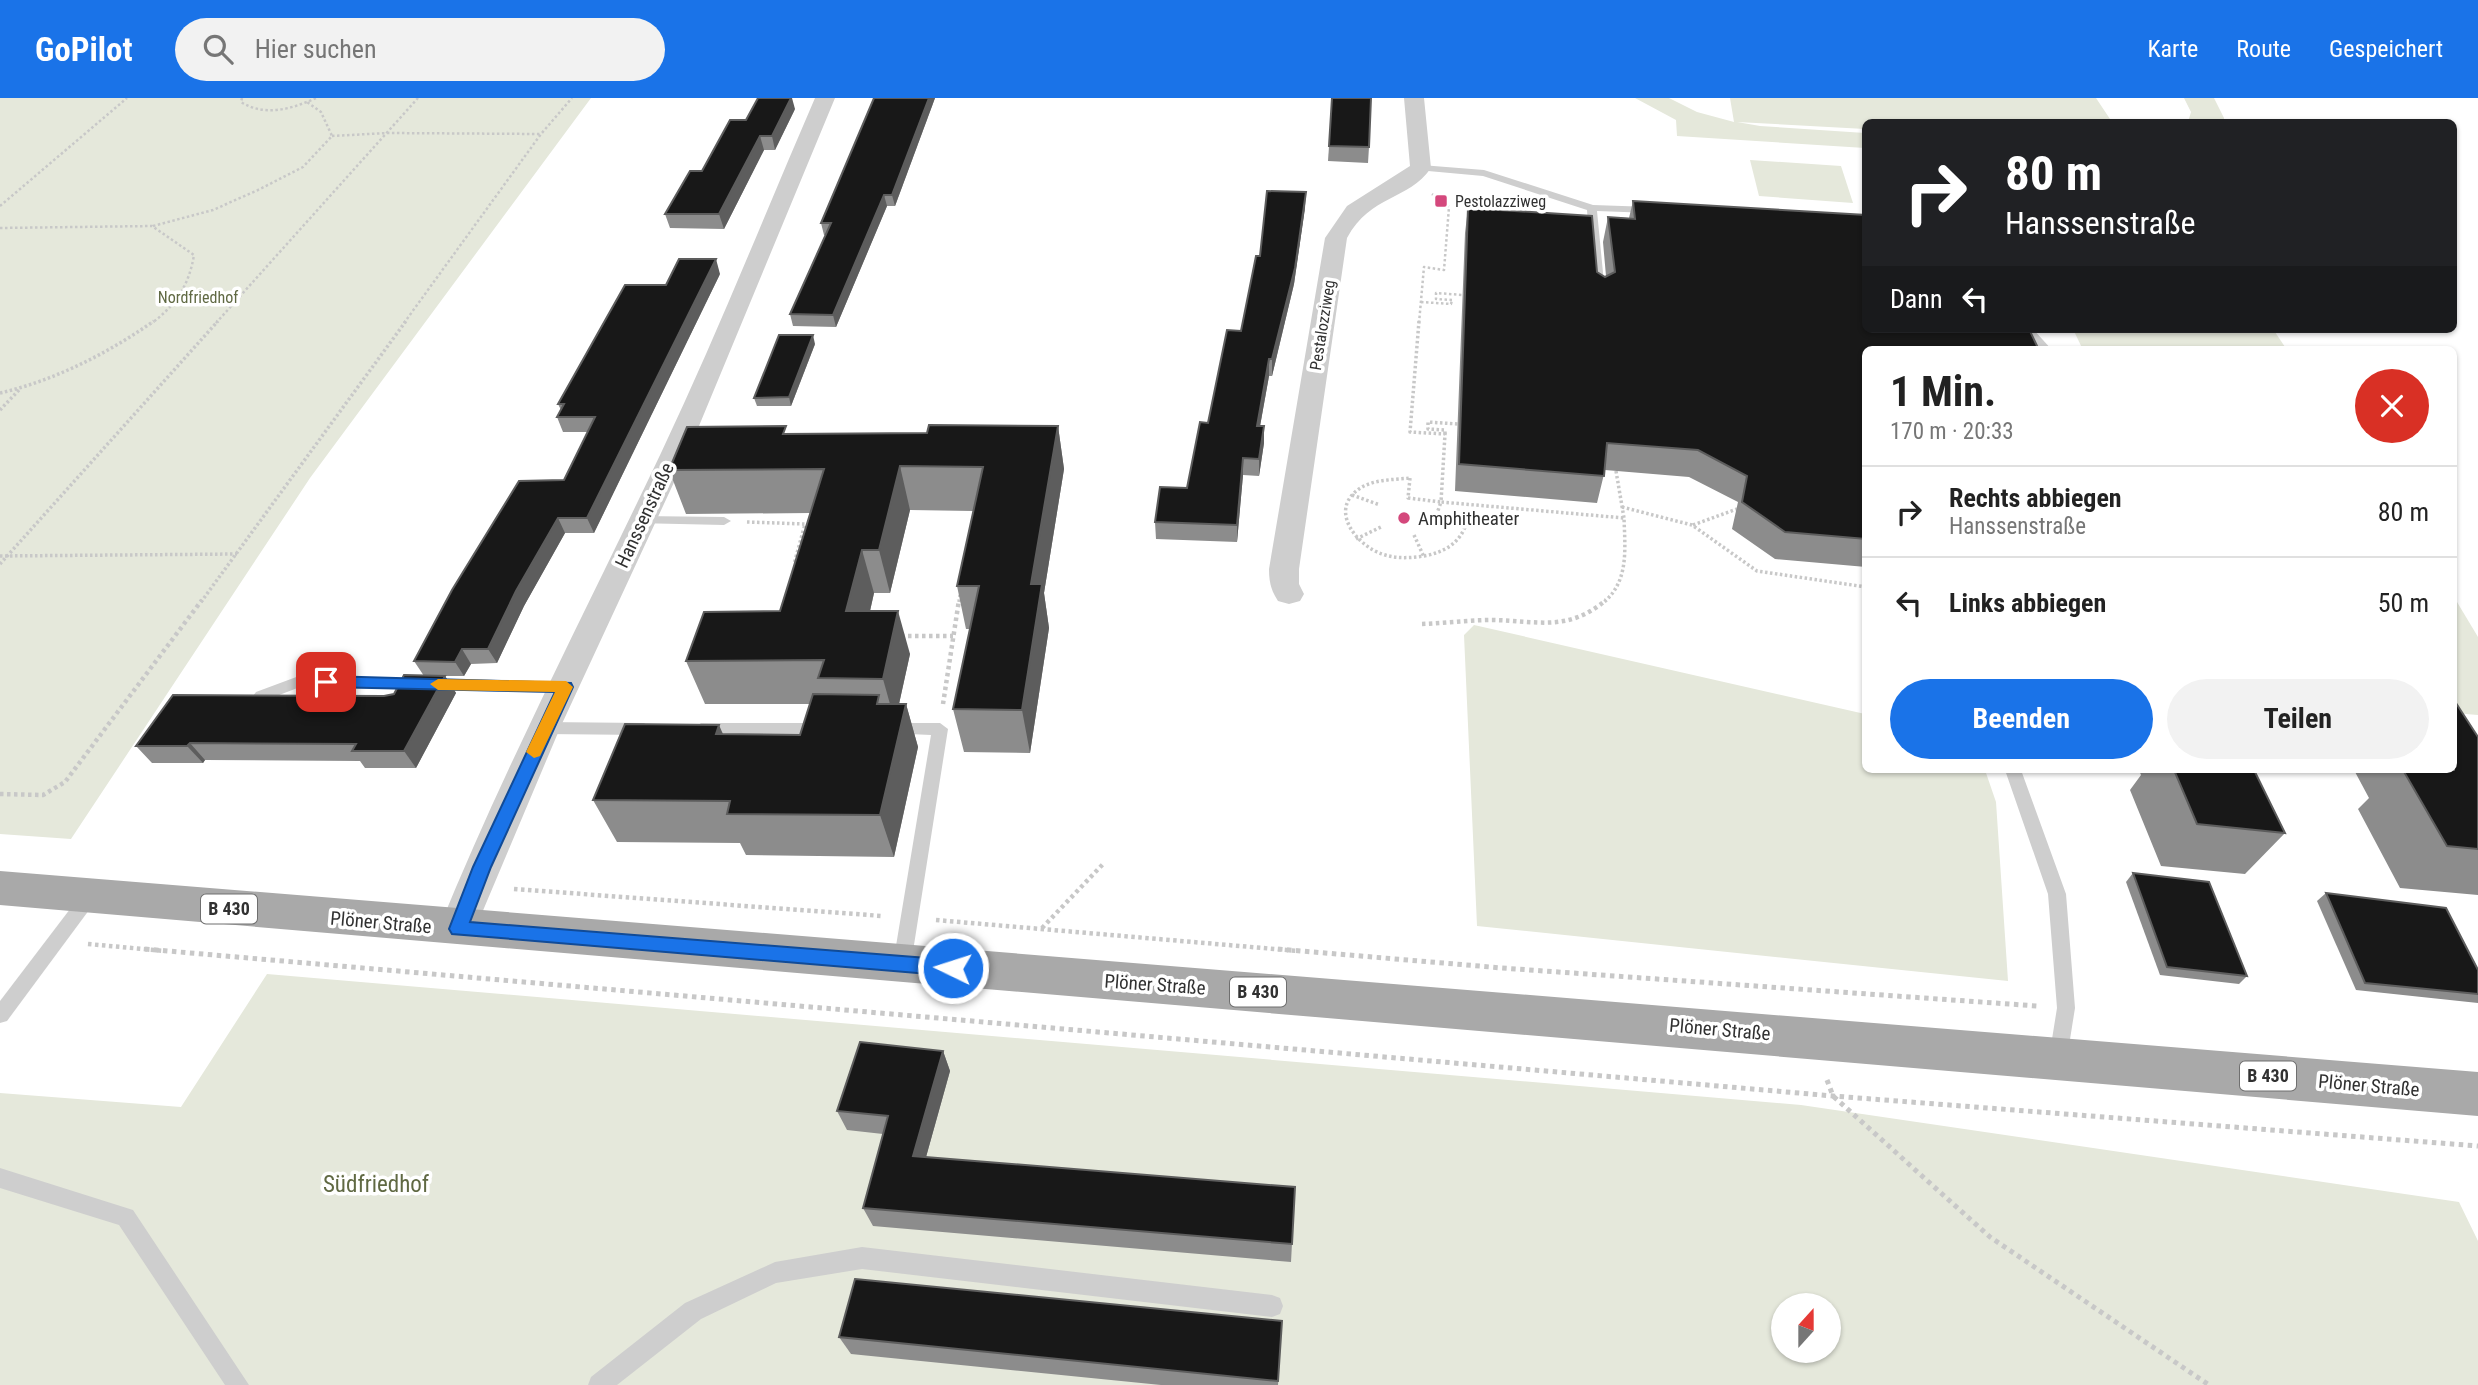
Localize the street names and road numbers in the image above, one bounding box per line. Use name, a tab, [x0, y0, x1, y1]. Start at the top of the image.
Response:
street label: Pestalozziweg	[1306, 279, 1339, 372]
street label: Hanssenstraße	[610, 459, 679, 571]
road number: B 430	[201, 894, 257, 924]
street label: Plöner Straße	[329, 907, 433, 938]
street label: Plöner Straße	[1104, 969, 1206, 1000]
road number: B 430	[1230, 978, 1286, 1006]
street label: Plöner Straße	[1668, 1014, 1772, 1045]
road number: B 430	[2240, 1062, 2296, 1091]
street label: Plöner Straße	[2317, 1070, 2421, 1101]

